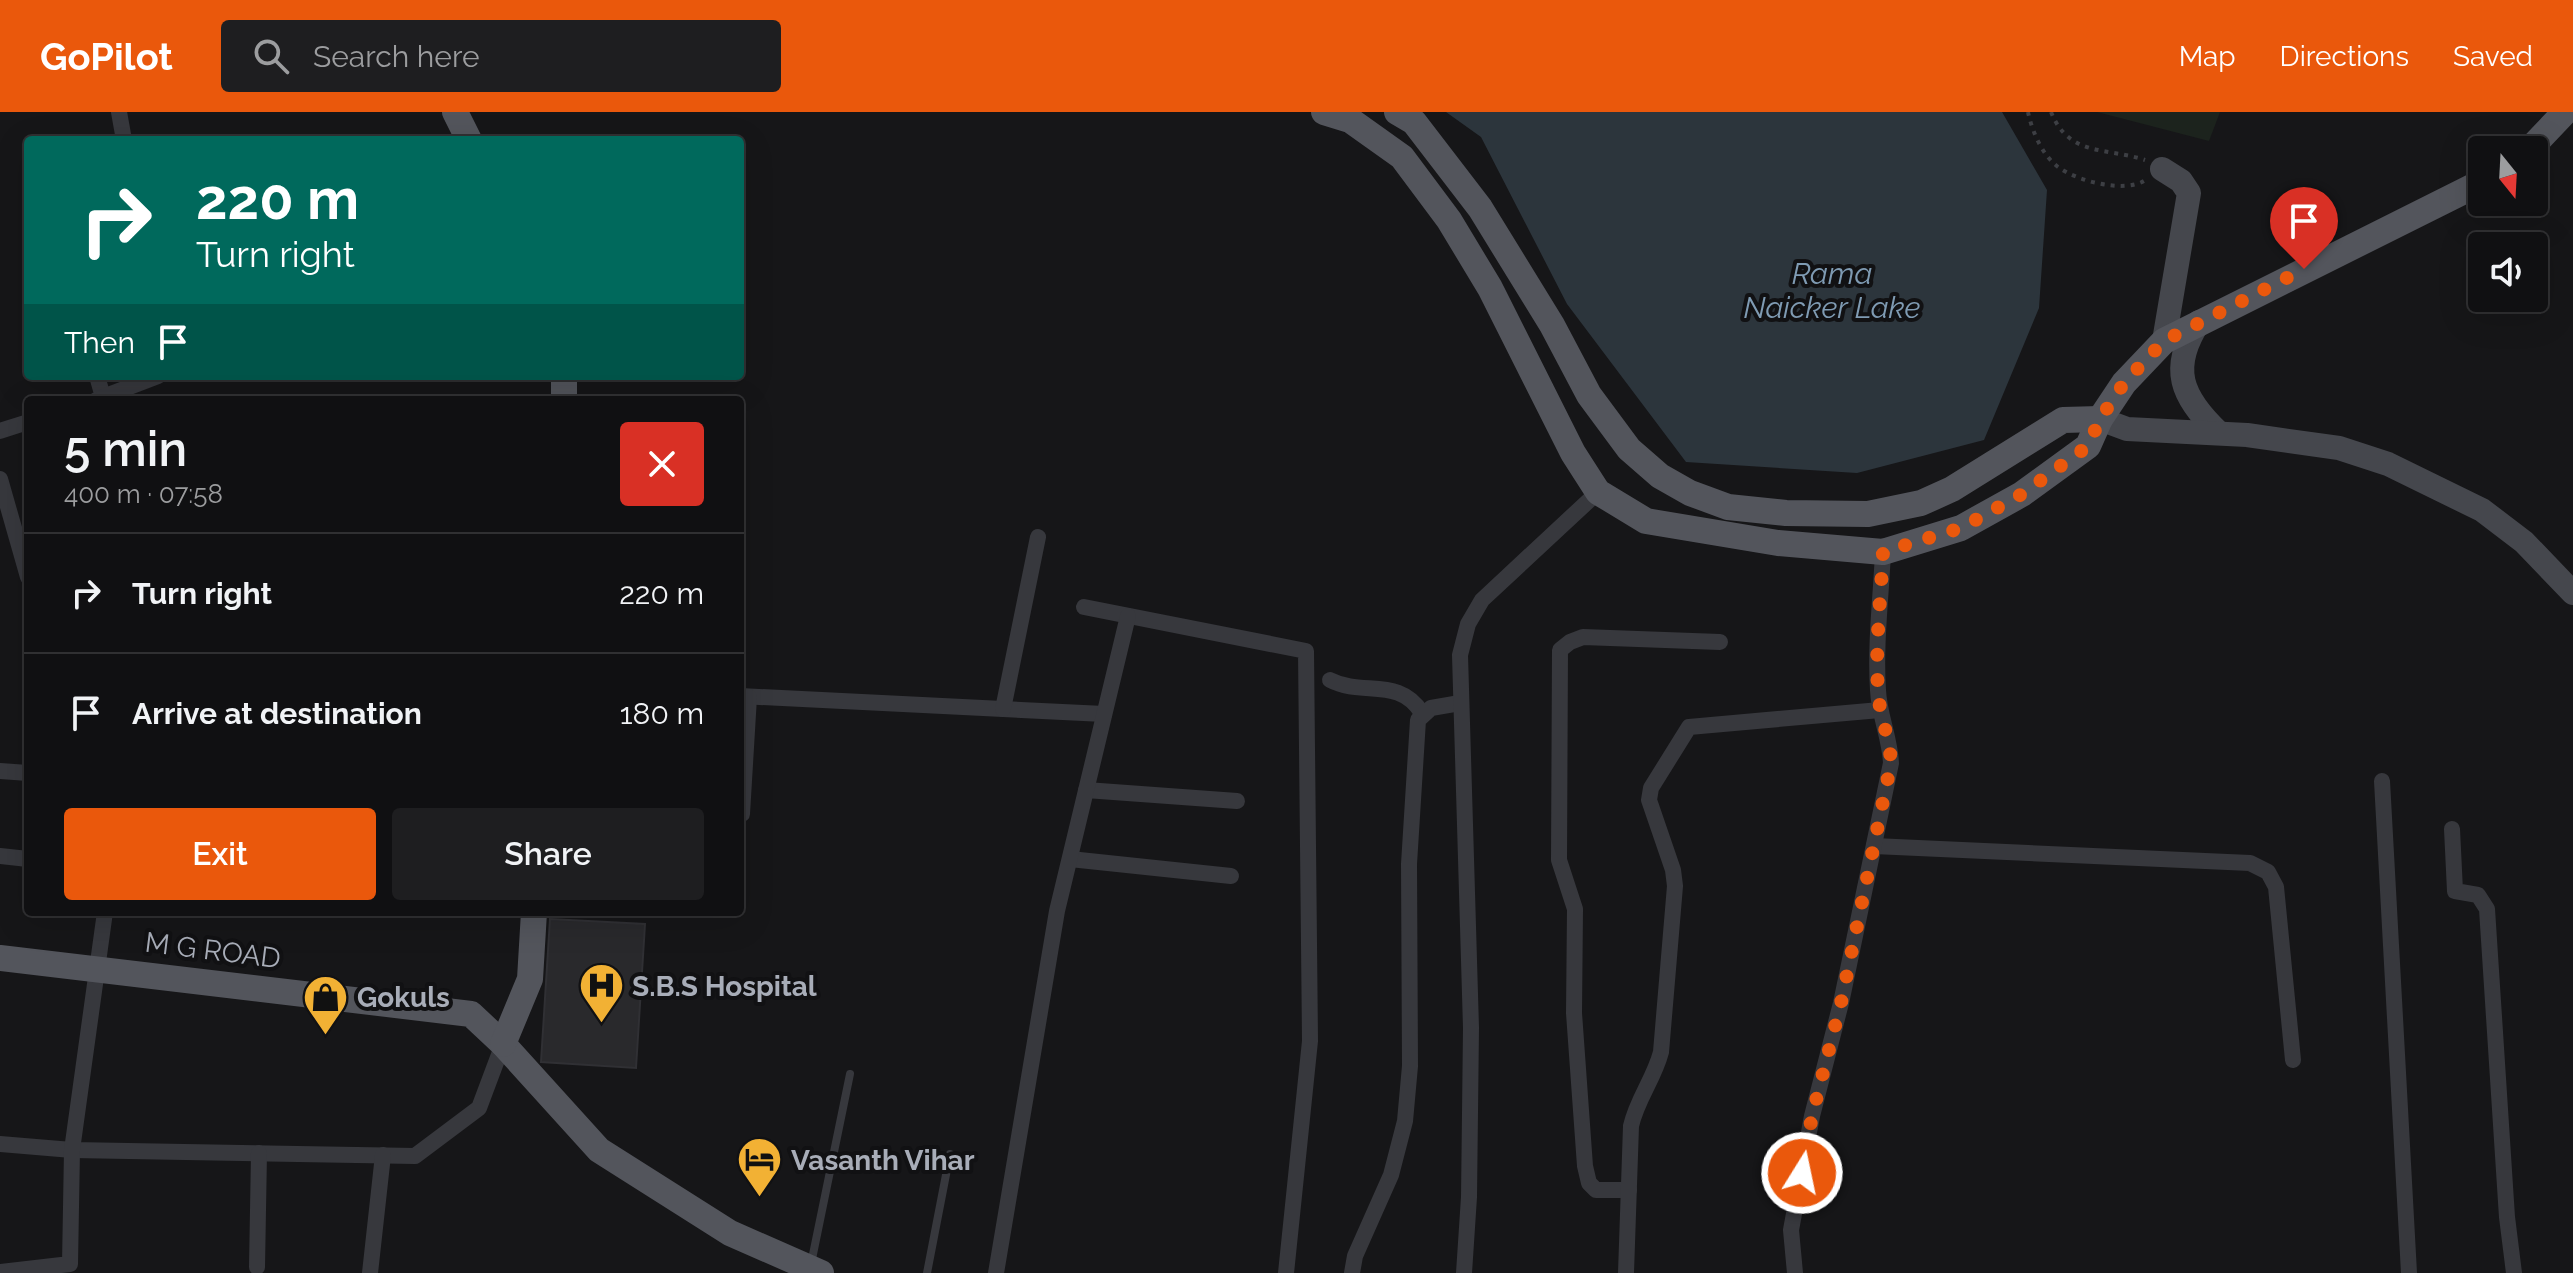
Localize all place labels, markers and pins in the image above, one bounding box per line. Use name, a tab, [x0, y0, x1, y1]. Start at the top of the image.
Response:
pin	[2270, 187, 2338, 269]
hospital icon: S.B.S Hospital	[577, 962, 625, 1025]
place label: S.B.S Hospital	[632, 970, 817, 1003]
shop icon: Gokuls	[302, 973, 350, 1036]
place label: Gokuls	[357, 981, 450, 1014]
hotel icon: Vasanth Vihar	[736, 1136, 784, 1199]
place label: Vasanth Vihar	[791, 1144, 975, 1177]

